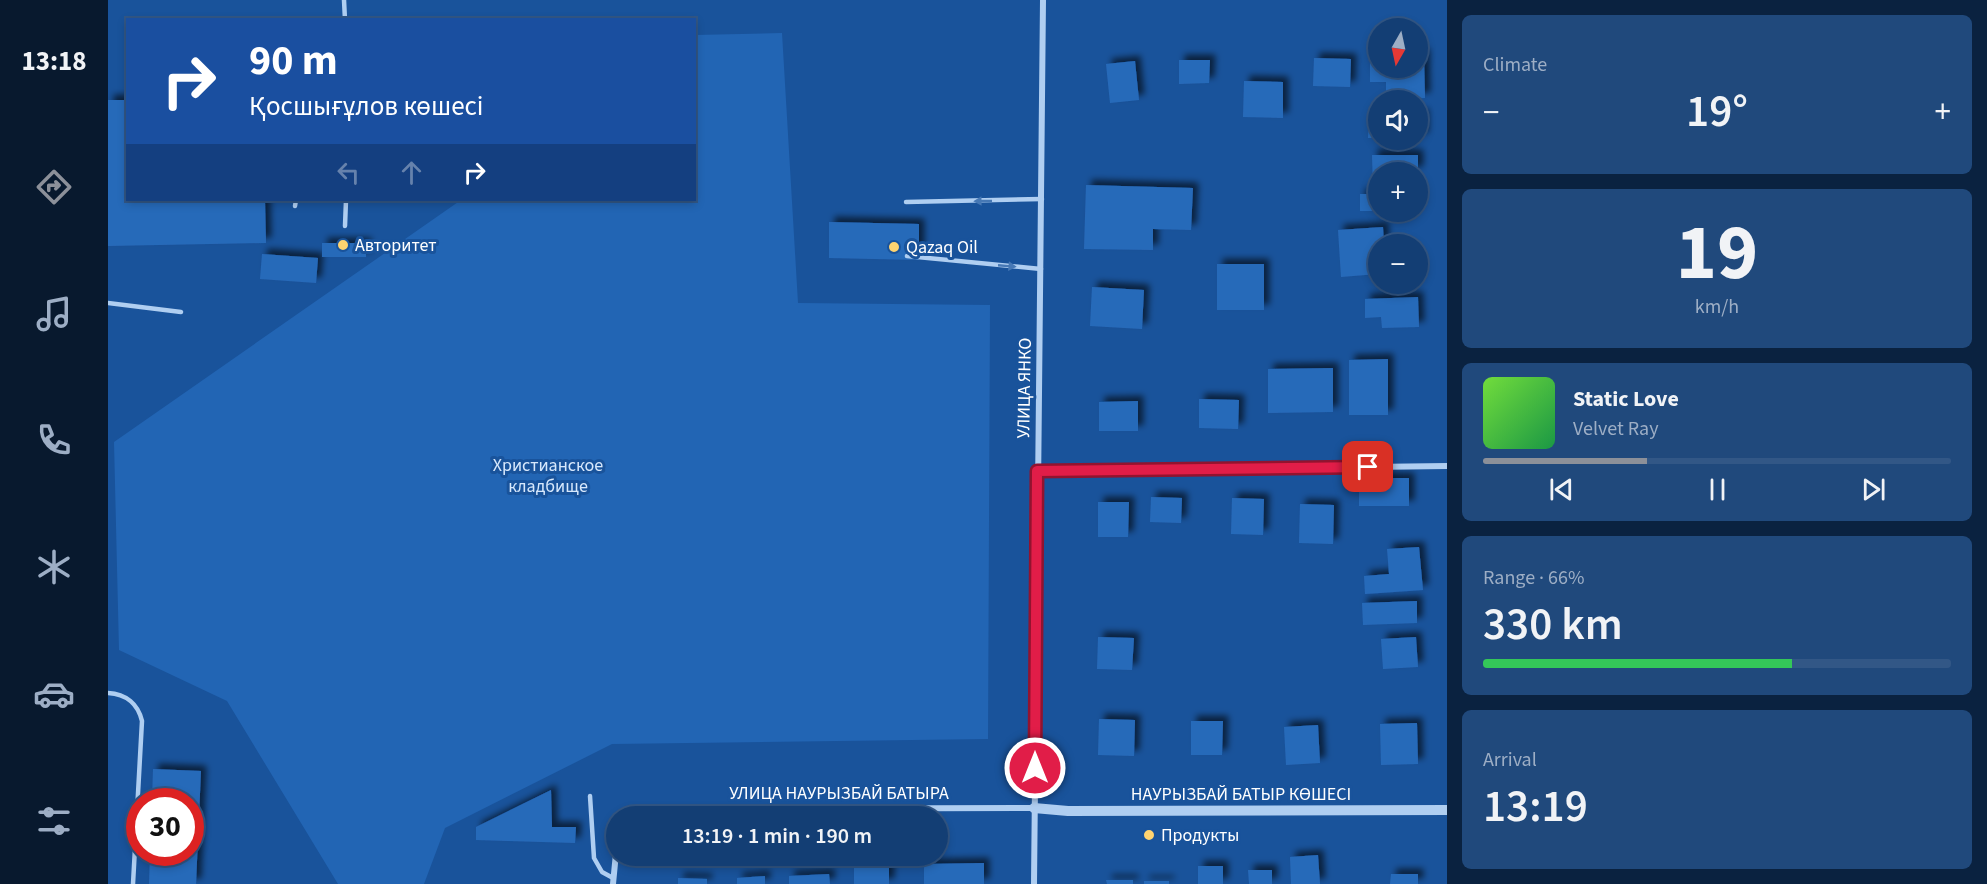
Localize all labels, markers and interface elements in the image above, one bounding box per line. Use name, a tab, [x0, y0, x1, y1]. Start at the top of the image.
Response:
north arrow	[1368, 18, 1428, 78]
map controls	[1368, 18, 1428, 294]
text: 90 m	[249, 31, 338, 91]
text: 13:18	[21, 42, 87, 81]
icon: right	[150, 42, 228, 120]
text: Climate	[1483, 51, 1547, 79]
text: 19°	[1686, 80, 1748, 144]
text: Қосшығұлов көшесі	[249, 87, 484, 126]
text: −	[1483, 89, 1499, 136]
text: +	[1935, 89, 1951, 136]
button: sound	[1368, 90, 1428, 150]
icon: left	[332, 156, 365, 189]
icon: ahead	[395, 156, 428, 189]
icon: right	[458, 156, 491, 189]
button: +	[1368, 162, 1428, 222]
icon: directions	[33, 166, 75, 208]
one-way arrow	[974, 196, 993, 205]
text: 19	[1676, 198, 1758, 309]
place label: Авторитет	[355, 233, 437, 258]
button: −	[1368, 234, 1428, 294]
place label: Qazaq Oil	[906, 235, 978, 260]
marker: Авторитет	[336, 238, 350, 252]
marker: Qazaq Oil	[887, 240, 901, 254]
one-way arrow	[997, 261, 1016, 271]
icon: music	[33, 293, 75, 335]
text: km/h	[1695, 293, 1739, 321]
street label: УЛИЦА ЯНКО	[1011, 337, 1038, 439]
text: Static Love	[1573, 383, 1679, 415]
text: Velvet Ray	[1573, 415, 1659, 443]
icon: phone	[33, 419, 75, 461]
pin	[1342, 441, 1393, 492]
icon: arrive	[1351, 450, 1384, 483]
park label: Христианское кладбище	[493, 453, 603, 499]
icon: previous	[1545, 473, 1578, 506]
icon: pause	[1701, 473, 1734, 506]
icon: next	[1857, 473, 1890, 506]
icon: climate	[33, 546, 75, 588]
text: Range · 66%	[1483, 564, 1584, 592]
text: 330 km	[1483, 593, 1623, 657]
icon: car	[33, 673, 75, 715]
position arrow	[1003, 736, 1067, 800]
text: Arrival	[1483, 746, 1537, 774]
text: 13:19	[1483, 775, 1588, 839]
street label: УЛИЦА НАУРЫЗБАЙ БАТЫРА	[729, 781, 949, 806]
street label: НАУРЫЗБАЙ БАТЫР КӨШЕСІ	[1131, 782, 1351, 807]
speed limit sign: 30	[126, 788, 204, 866]
icon: filters	[33, 800, 75, 842]
text: 13:19 · 1 min · 190 m	[682, 820, 872, 852]
place label: Продукты	[1161, 823, 1239, 848]
marker: Продукты	[1142, 828, 1156, 842]

